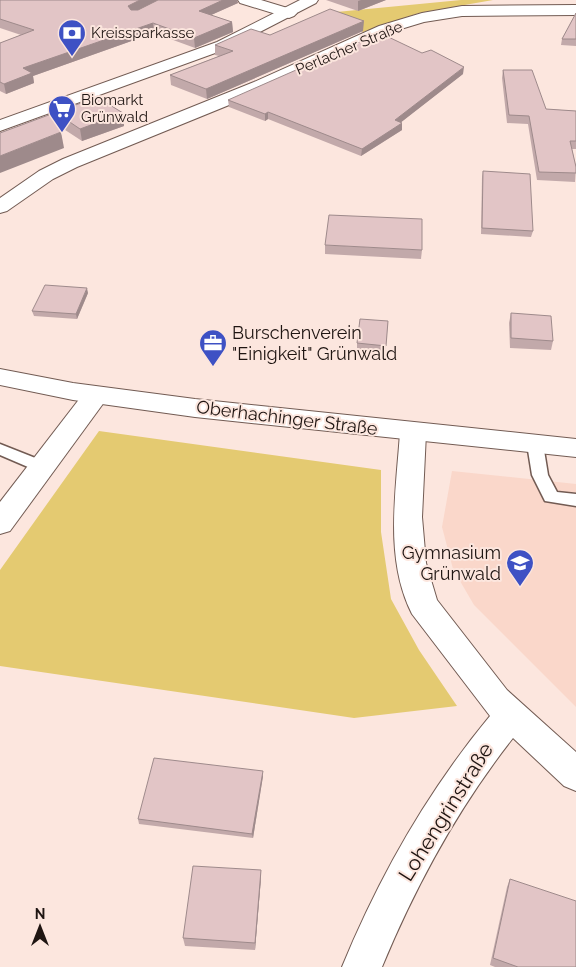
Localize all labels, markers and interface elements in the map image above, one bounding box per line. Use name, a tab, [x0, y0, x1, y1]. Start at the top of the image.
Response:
street label: Perlacher Straße	[293, 17, 405, 79]
bank icon: Kreissparkasse	[57, 18, 87, 57]
place label: Kreissparkasse	[91, 24, 195, 42]
place label: Biomarkt Grünwald	[81, 91, 148, 126]
supermarket icon: Biomarkt Grünwald	[47, 94, 77, 133]
place label: Burschenverein "Einigkeit" Grünwald	[232, 322, 397, 364]
office icon: Burschenverein "Einigkeit" Grünwald	[198, 328, 228, 367]
street label: Oberhachinger Straße	[195, 396, 379, 439]
place label: Gymnasium Grünwald	[402, 542, 501, 584]
school or university icon: Gymnasium Grünwald	[505, 548, 535, 587]
street label: Lohengrinstraße	[393, 738, 498, 886]
north arrow	[15, 902, 65, 952]
text: N	[35, 906, 45, 922]

